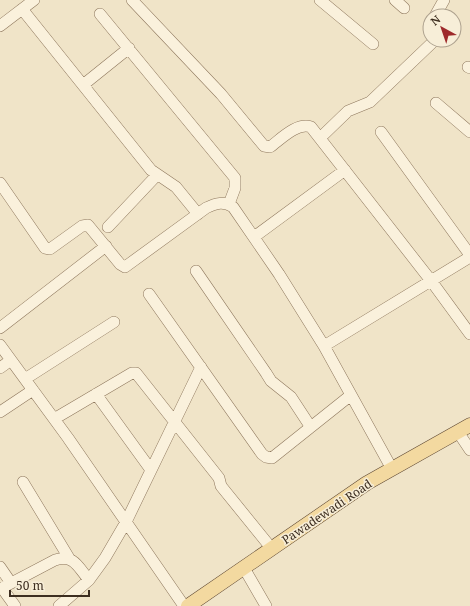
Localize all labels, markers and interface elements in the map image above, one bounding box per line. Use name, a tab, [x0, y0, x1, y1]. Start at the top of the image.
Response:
north arrow	[422, 8, 462, 48]
text: N	[427, 11, 444, 28]
street label: Pawadewadi Road	[278, 475, 376, 548]
scale bar	[10, 572, 89, 598]
text: 50 m	[16, 577, 44, 594]

